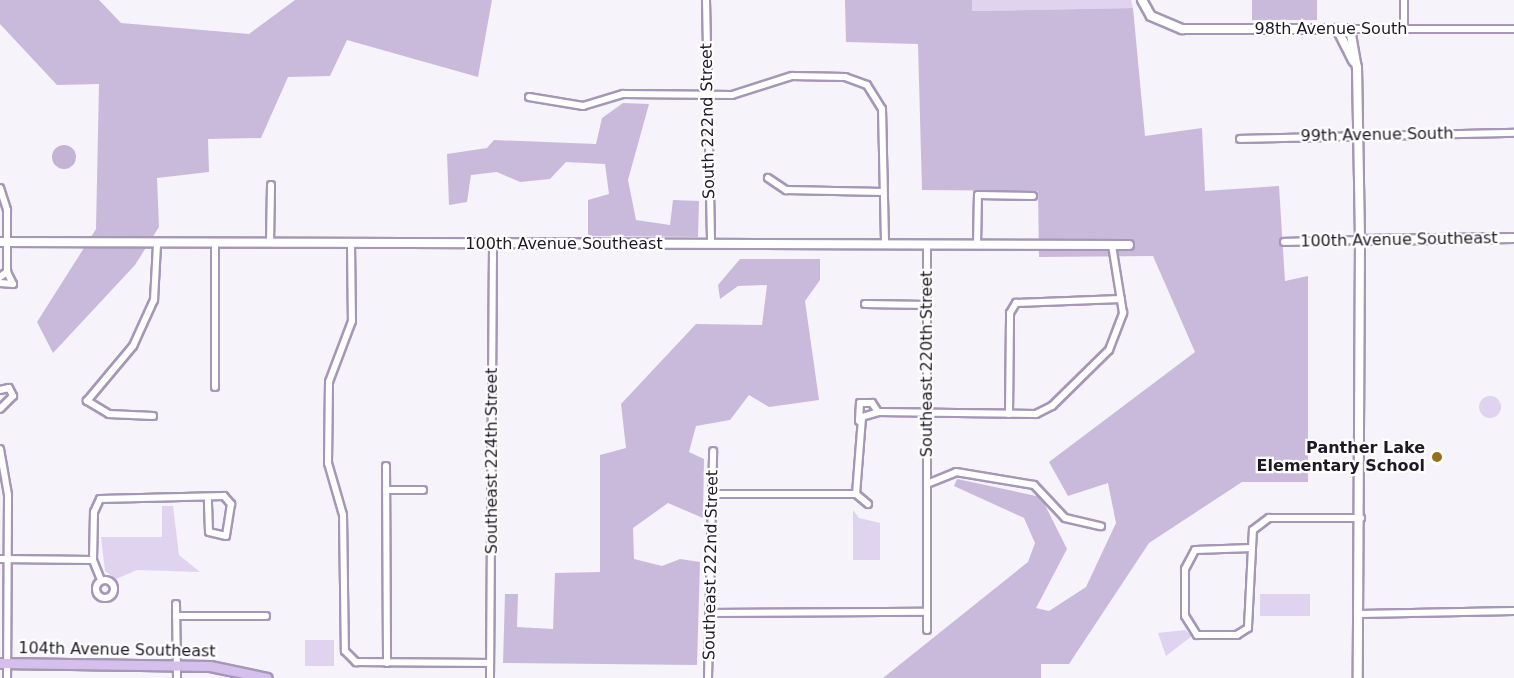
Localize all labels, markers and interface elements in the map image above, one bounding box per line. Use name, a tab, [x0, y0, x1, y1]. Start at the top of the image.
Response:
street label: 98th Avenue South	[1255, 19, 1407, 39]
street label: South 222nd Street	[697, 43, 719, 199]
street label: 99th Avenue South	[1300, 124, 1454, 146]
street label: 100th Avenue Southeast	[1300, 229, 1498, 251]
street label: 100th Avenue Southeast	[465, 234, 663, 254]
street label: Southeast 220th Street	[917, 271, 937, 457]
street label: Southeast 224th Street	[482, 368, 502, 554]
place label: Panther Lake Elementary School	[1257, 438, 1425, 476]
marker: Panther Lake Elementary School	[1430, 450, 1444, 464]
street label: Southeast 222nd Street	[700, 470, 722, 660]
street label: 104th Avenue Southeast	[18, 639, 216, 661]

